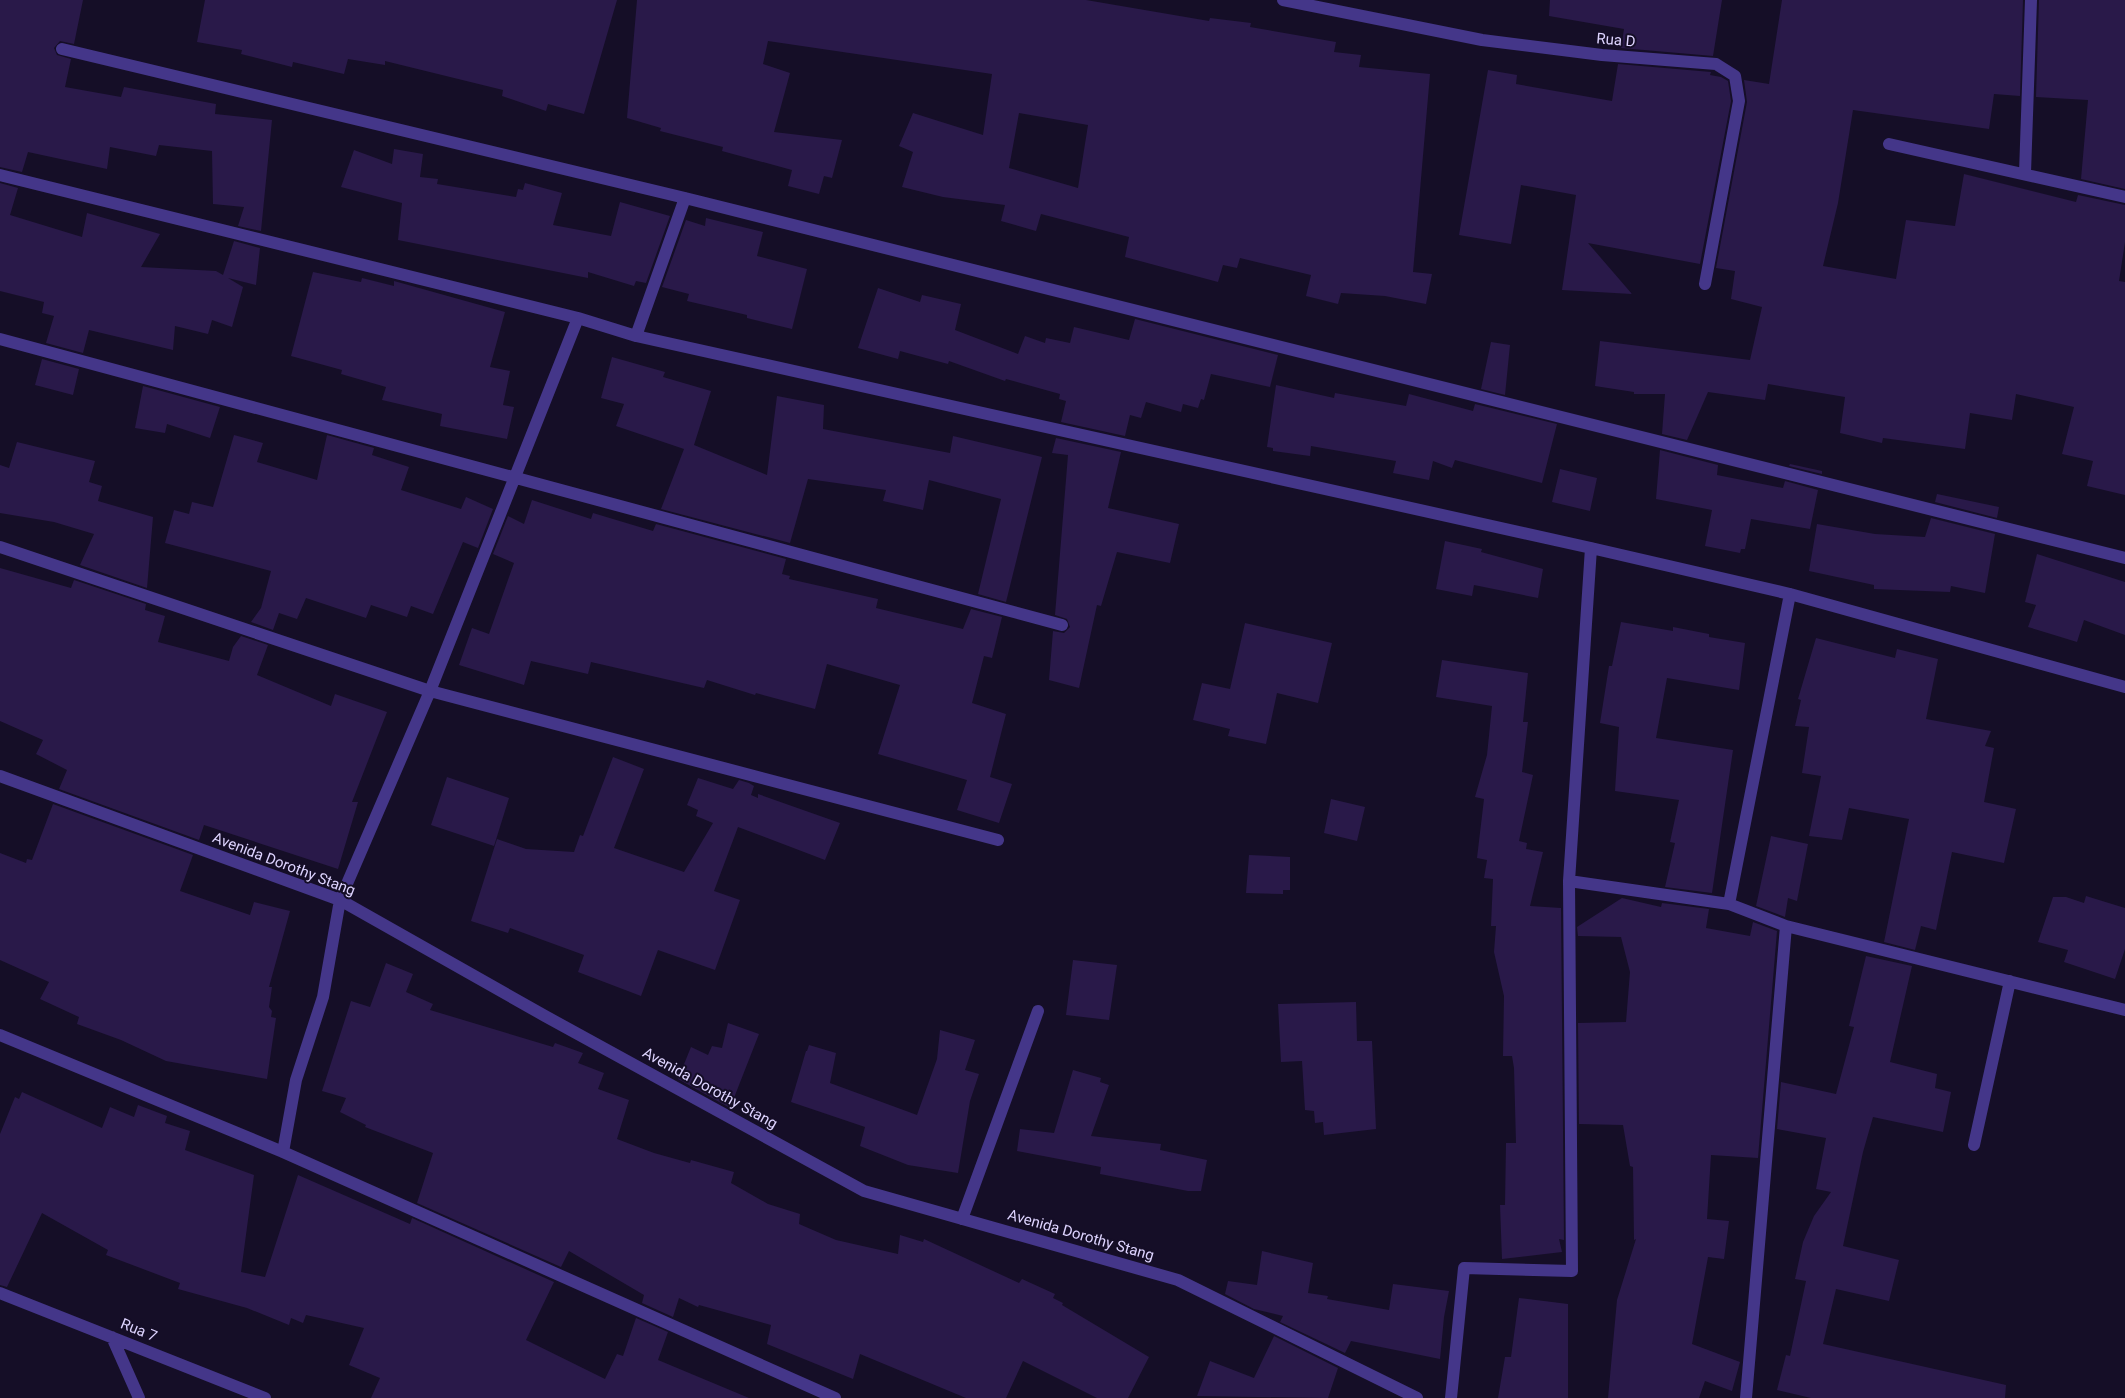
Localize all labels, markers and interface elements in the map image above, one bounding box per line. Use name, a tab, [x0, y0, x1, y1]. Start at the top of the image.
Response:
street label: Rua D	[1596, 29, 1636, 51]
street label: Avenida Dorothy Stang	[210, 828, 358, 900]
street label: Avenida Dorothy Stang	[639, 1043, 781, 1133]
street label: Avenida Dorothy Stang	[1006, 1205, 1156, 1265]
street label: Rua 7	[118, 1315, 160, 1345]

